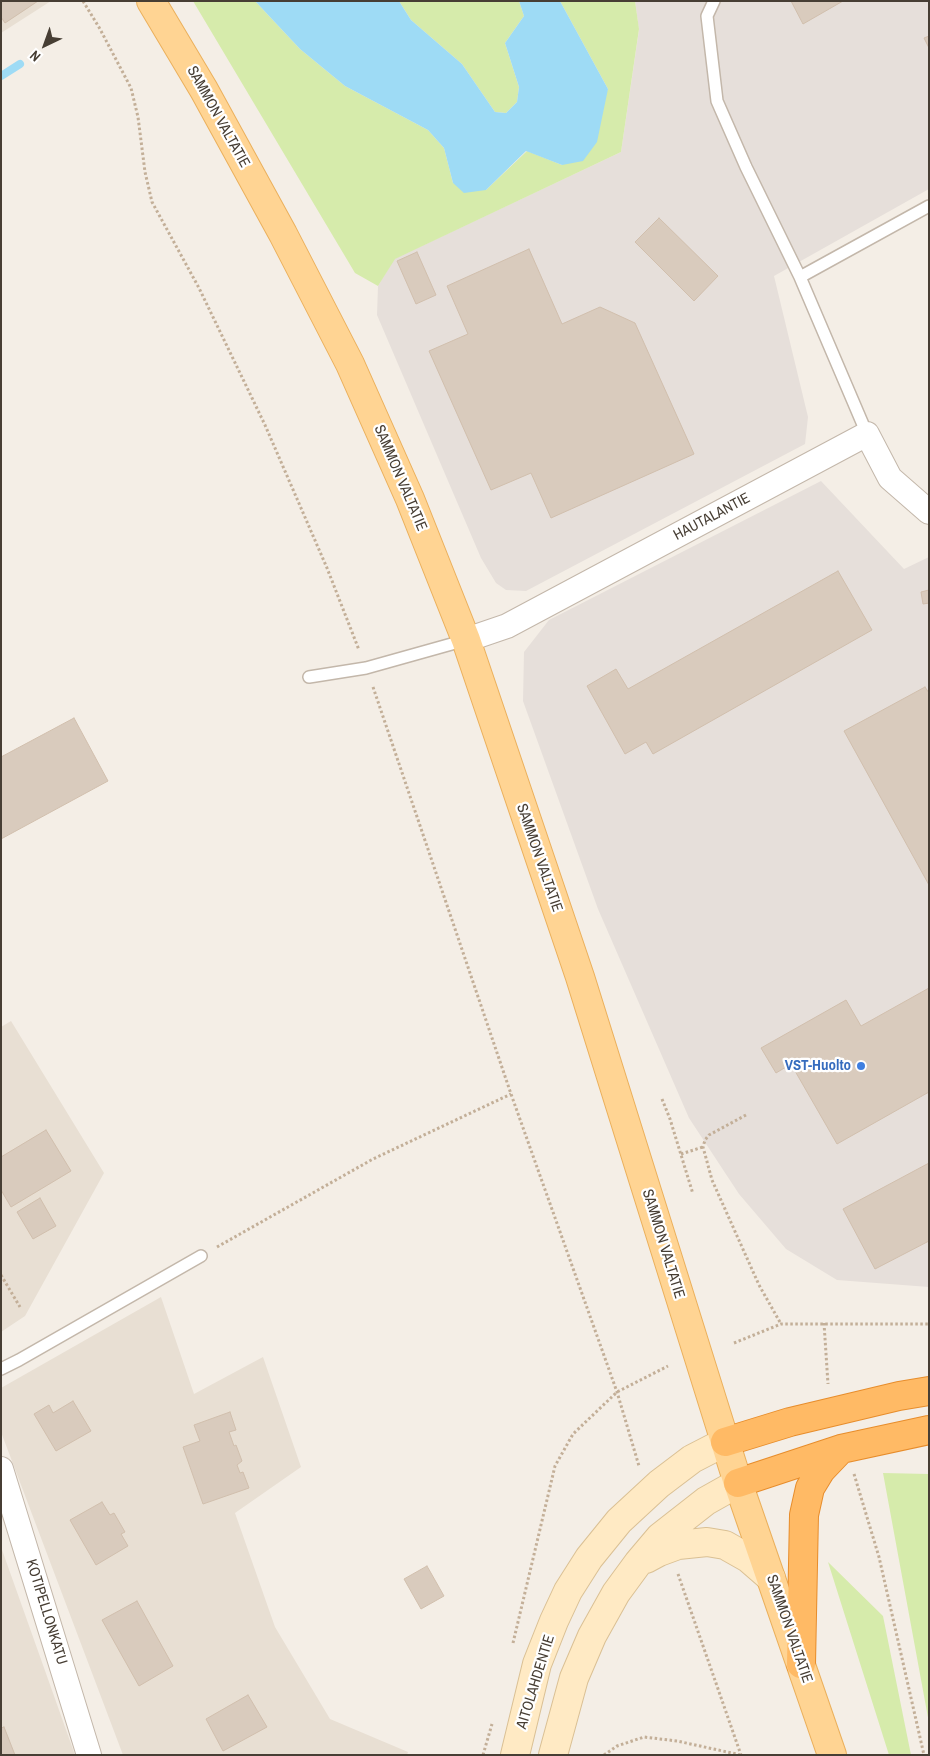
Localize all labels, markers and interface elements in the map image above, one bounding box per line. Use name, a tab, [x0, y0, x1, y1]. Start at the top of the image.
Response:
north arrow	[20, 20, 70, 70]
text: N	[26, 47, 44, 66]
street label: SAMMON VALTATIE	[183, 63, 253, 171]
street label: SAMMON VALTATIE	[370, 422, 430, 534]
street label: HAUTALANTIE	[671, 489, 753, 545]
street label: SAMMON VALTATIE	[512, 802, 566, 914]
place label: VST-Huolto	[785, 1057, 851, 1075]
marker: VST-Huolto	[855, 1060, 867, 1072]
street label: SAMMON VALTATIE	[638, 1187, 688, 1301]
street label: KOTIPELLONKATU	[21, 1557, 71, 1667]
street label: SAMMON VALTATIE	[762, 1573, 816, 1685]
street label: AITOLAHDENTIE	[513, 1633, 559, 1731]

